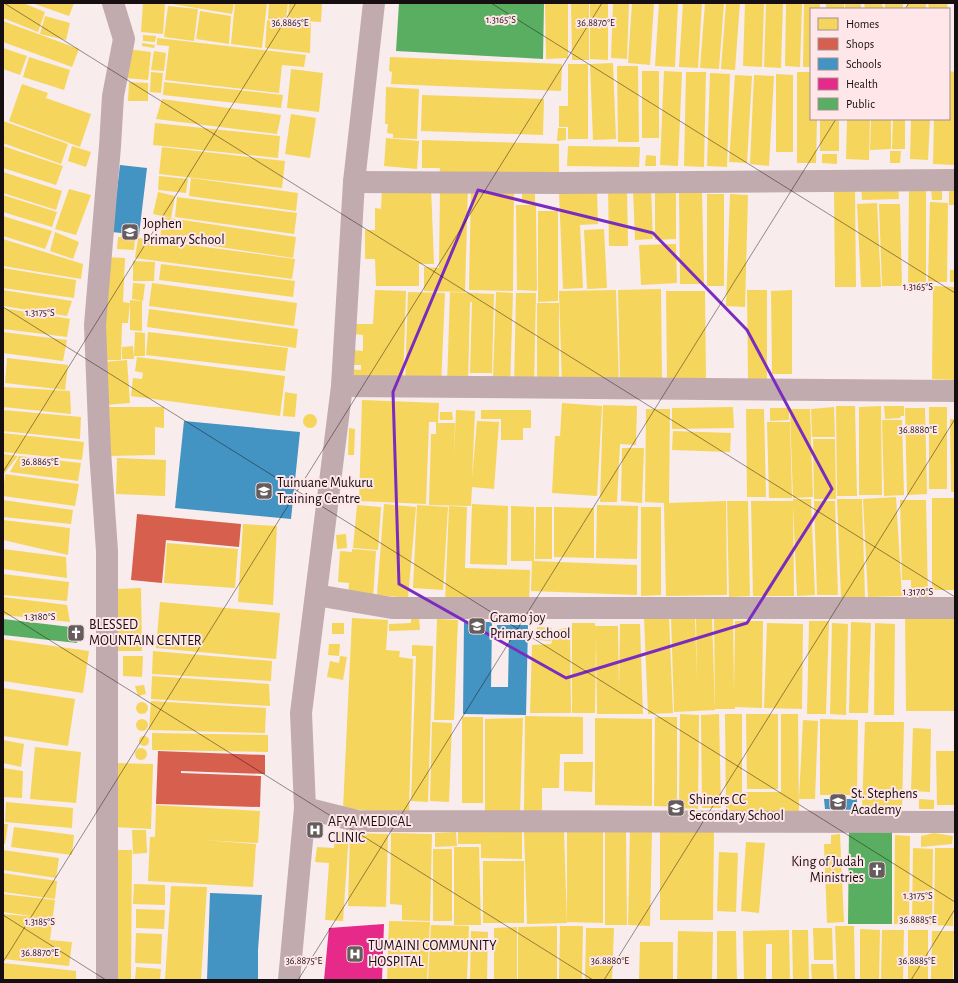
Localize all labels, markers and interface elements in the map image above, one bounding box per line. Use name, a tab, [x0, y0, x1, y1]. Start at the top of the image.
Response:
legend	[810, 8, 950, 120]
text: 1.3165°S	[486, 15, 516, 25]
text: 36.8865°E	[271, 18, 309, 28]
text: 36.8870°E	[577, 18, 615, 28]
text: Homes	[846, 18, 879, 30]
text: Shops	[846, 38, 874, 50]
text: Schools	[846, 58, 881, 70]
text: Health	[846, 78, 878, 90]
text: Public	[846, 98, 875, 110]
place label: Jophen Primary School	[143, 217, 225, 247]
school or university icon: Jophen Primary School	[120, 222, 140, 242]
text: 1.3165°S	[903, 282, 933, 292]
text: 1.3175°S	[25, 308, 55, 318]
text: 36.8880°E	[899, 425, 937, 435]
text: 36.8865°E	[21, 457, 59, 467]
place label: Tuinuane Mukuru Training Centre	[277, 476, 373, 506]
school or university icon: Tuinuane Mukuru Training Centre	[254, 481, 274, 501]
text: 1.3170°S	[903, 587, 933, 597]
place label: Gramo joy Primary school	[490, 611, 571, 641]
text: 1.3180°S	[25, 612, 56, 622]
school or university icon: Gramo joy Primary school	[467, 616, 487, 636]
place label: BLESSED MOUNTAIN CENTER	[89, 618, 202, 648]
church icon: BLESSED MOUNTAIN CENTER	[66, 623, 86, 643]
place label: St. Stephens Academy	[851, 787, 918, 817]
school or university icon: St. Stephens Academy	[828, 792, 848, 812]
place label: Shiners CC Secondary School	[689, 793, 784, 823]
school or university icon: Shiners CC Secondary School	[666, 798, 686, 818]
place label: AFYA MEDICAL CLINIC	[328, 815, 411, 845]
hospital icon: AFYA MEDICAL CLINIC	[305, 820, 325, 840]
place label: King of Judah Ministries	[791, 855, 864, 885]
church icon: King of Judah Ministries	[867, 860, 887, 880]
text: 1.3175°S	[903, 891, 933, 901]
text: 36.8885°E	[899, 915, 937, 925]
text: 1.3185°S	[25, 917, 55, 927]
place label: TUMAINI COMMUNITY HOSPITAL	[368, 939, 497, 969]
hospital icon: TUMAINI COMMUNITY HOSPITAL	[345, 944, 365, 964]
text: 36.8870°E	[21, 948, 59, 958]
text: 36.8875°E	[286, 956, 323, 966]
text: 36.8880°E	[591, 956, 629, 966]
text: 36.8885°E	[898, 956, 936, 966]

